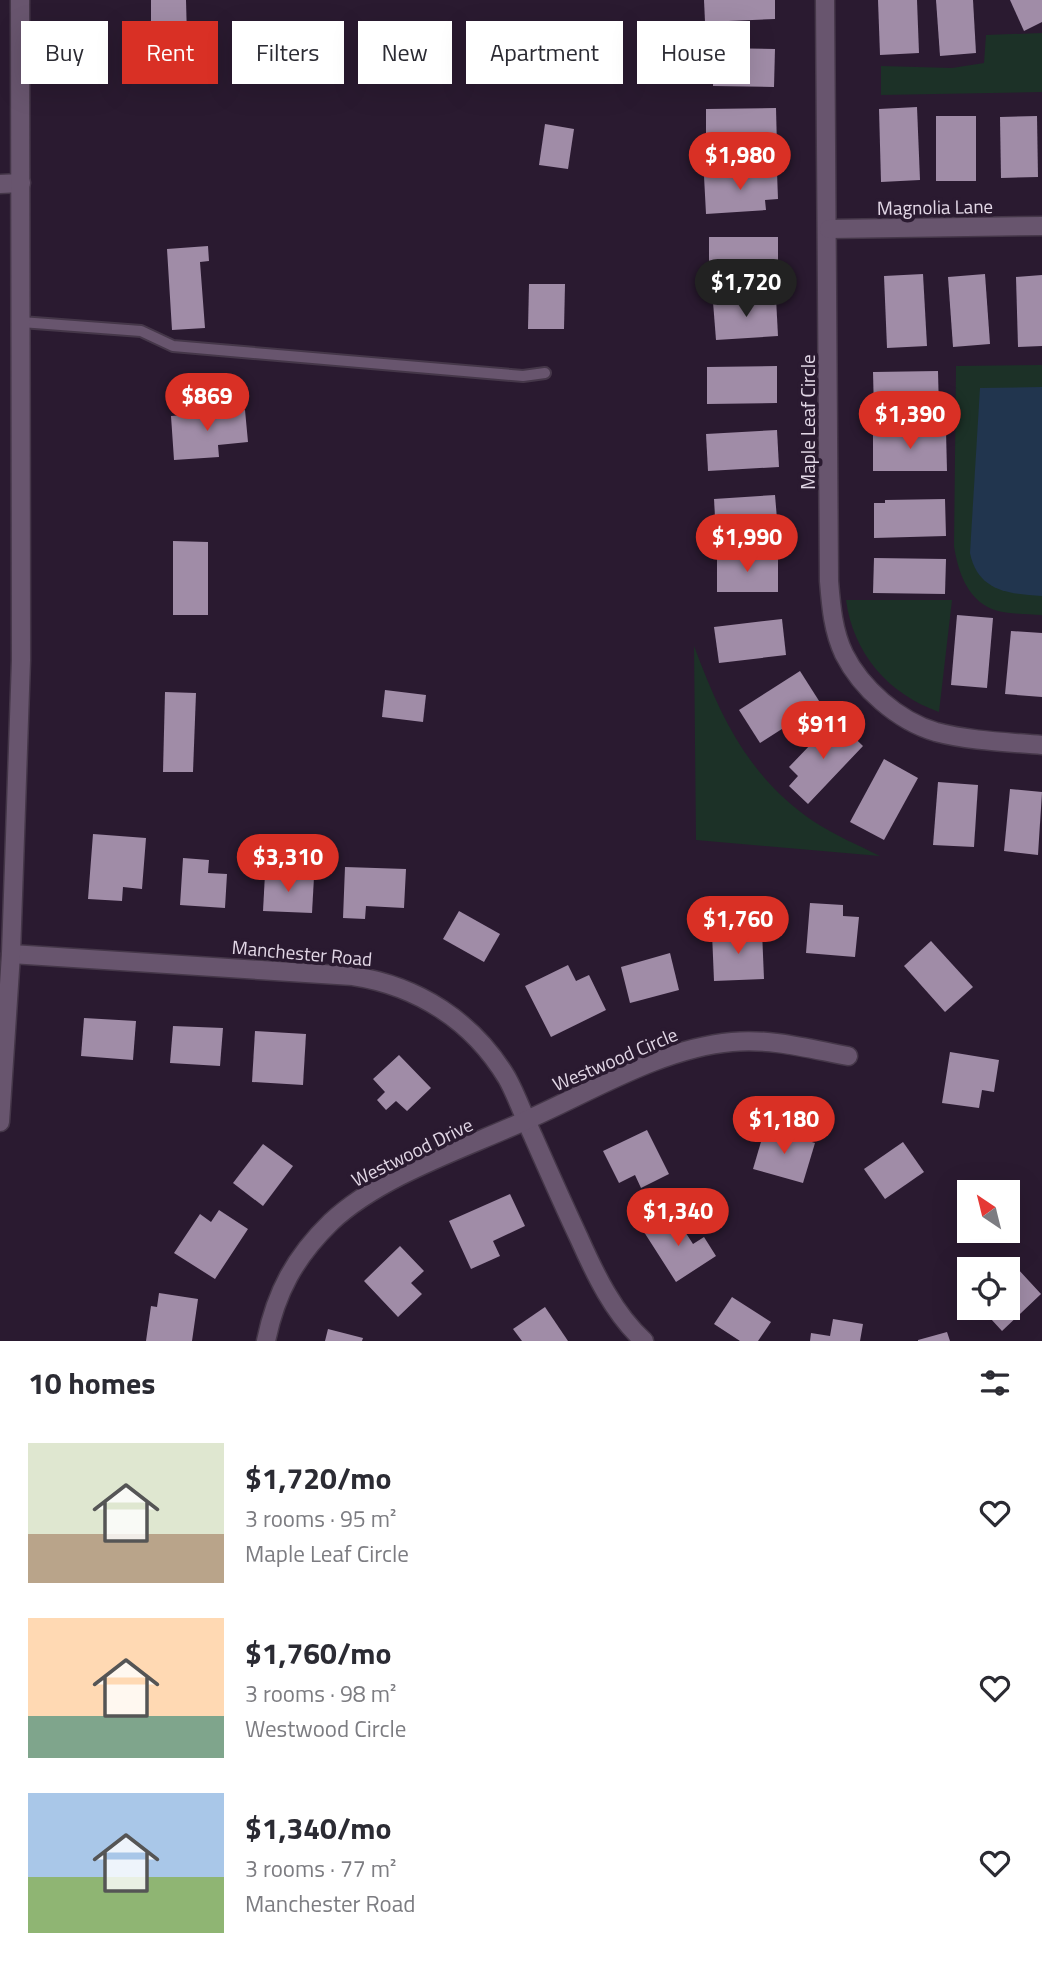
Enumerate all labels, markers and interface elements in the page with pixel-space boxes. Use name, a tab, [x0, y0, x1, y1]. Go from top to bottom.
chip: Buy	[21, 21, 108, 84]
chip: Rent	[122, 21, 218, 84]
chip: Filters	[232, 21, 344, 84]
chip: New	[358, 21, 452, 84]
chip: Apartment	[466, 21, 623, 84]
chip: House	[637, 21, 750, 84]
pin: $1,980	[683, 132, 797, 192]
text: $1,980	[705, 137, 775, 172]
street label: Magnolia Lane	[877, 191, 993, 222]
pin: $1,720	[689, 260, 803, 319]
text: $1,720	[711, 264, 781, 299]
street label: Maple Leaf Circle	[793, 354, 822, 490]
pin: $869	[166, 374, 248, 433]
text: $869	[181, 378, 233, 413]
pin: $1,390	[853, 392, 967, 451]
text: $1,390	[875, 396, 945, 431]
pin: $1,990	[690, 514, 804, 574]
text: $1,990	[712, 519, 782, 554]
pin: $911	[782, 702, 864, 761]
text: $911	[797, 706, 849, 741]
pin: $3,310	[231, 834, 345, 894]
text: $3,310	[253, 839, 323, 874]
pin: $1,760	[681, 897, 795, 956]
text: $1,760	[703, 901, 773, 936]
street label: Manchester Road	[231, 932, 373, 973]
street label: Westwood Circle	[548, 1019, 682, 1098]
pin: $1,180	[727, 1096, 841, 1156]
text: $1,180	[749, 1101, 819, 1136]
street label: Westwood Drive	[346, 1110, 477, 1193]
north arrow	[957, 1180, 1020, 1242]
map controls	[957, 1180, 1020, 1320]
pin: $1,340	[621, 1188, 735, 1248]
text: $1,340	[643, 1193, 713, 1228]
button: locate	[957, 1257, 1020, 1320]
text: 10 homes	[28, 1360, 155, 1406]
icon: filters	[976, 1364, 1014, 1402]
text: $1,720/mo	[245, 1455, 391, 1501]
icon: home	[84, 1471, 168, 1555]
icon: heart	[976, 1494, 1014, 1532]
text: 3 rooms · 95 m²	[245, 1501, 396, 1536]
text: Maple Leaf Circle	[245, 1536, 409, 1571]
text: $1,760/mo	[245, 1630, 391, 1676]
icon: home	[84, 1646, 168, 1730]
icon: heart	[976, 1669, 1014, 1707]
text: 3 rooms · 98 m²	[245, 1676, 396, 1711]
text: Westwood Circle	[245, 1711, 406, 1746]
text: $1,340/mo	[245, 1805, 391, 1851]
icon: home	[84, 1821, 168, 1905]
icon: heart	[976, 1844, 1014, 1882]
text: 3 rooms · 77 m²	[245, 1851, 396, 1886]
text: Manchester Road	[245, 1886, 415, 1921]

